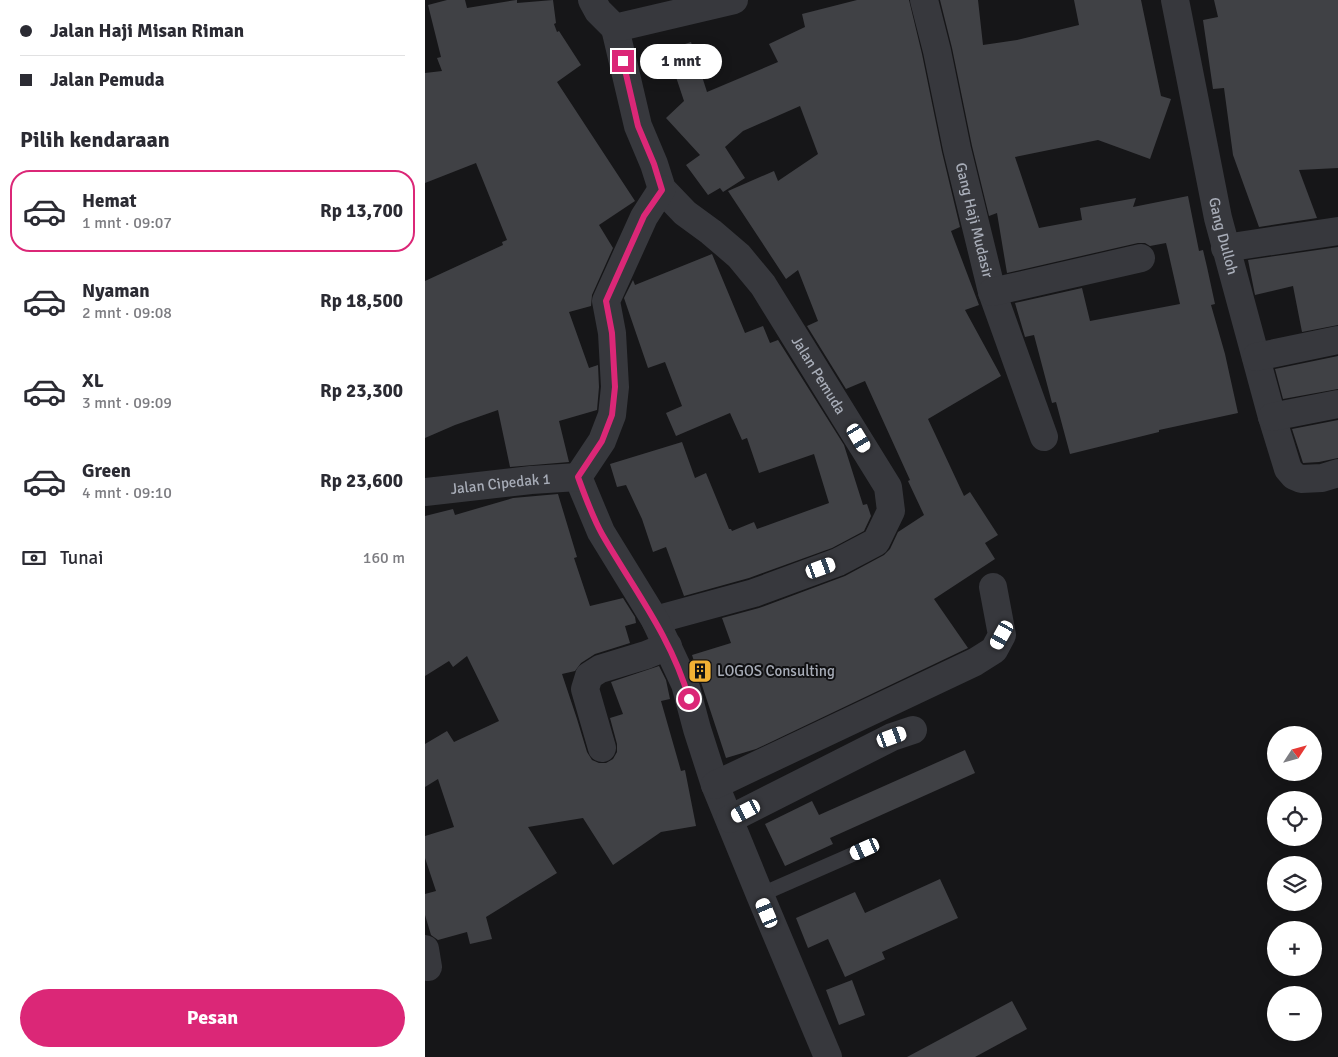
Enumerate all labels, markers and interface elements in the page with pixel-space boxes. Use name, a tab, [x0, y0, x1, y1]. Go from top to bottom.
text: Jalan Haji Misan Riman	[50, 19, 244, 43]
callout: 1 mnt	[641, 44, 723, 78]
route end	[612, 50, 634, 72]
text: 1 mnt	[661, 51, 701, 71]
text: Jalan Pemuda	[50, 68, 165, 92]
text: Pilih kendaraan	[20, 126, 170, 153]
street label: Gang Haji Mudasir	[952, 161, 997, 280]
icon: car	[22, 189, 67, 234]
text: Hemat	[82, 189, 137, 213]
street label: Gang Dulloh	[1205, 196, 1242, 277]
text: Rp 13,700	[320, 199, 403, 223]
text: 1 mnt · 09:07	[82, 213, 172, 233]
icon: car	[22, 279, 67, 324]
text: Nyaman	[82, 279, 150, 303]
text: Rp 18,500	[320, 289, 403, 313]
text: 2 mnt · 09:08	[82, 303, 172, 323]
street label: Jalan Pemuda	[788, 333, 850, 418]
icon: car	[22, 369, 67, 414]
text: XL	[82, 369, 104, 393]
text: Rp 23,300	[320, 379, 403, 403]
text: 3 mnt · 09:09	[82, 393, 172, 413]
car	[844, 421, 873, 455]
icon: car	[22, 459, 67, 504]
text: Green	[82, 459, 131, 483]
text: Rp 23,600	[320, 469, 403, 493]
street label: Jalan Cipedak 1	[450, 470, 551, 498]
text: 4 mnt · 09:10	[82, 483, 172, 503]
icon: cash	[20, 544, 48, 572]
text: Tunai	[60, 546, 103, 570]
text: 160 m	[363, 548, 405, 568]
car	[804, 556, 837, 580]
car	[988, 618, 1015, 652]
building icon: LOGOS Consulting	[687, 658, 713, 684]
place label: LOGOS Consulting	[717, 662, 835, 680]
route start	[678, 688, 700, 710]
car	[875, 725, 908, 749]
north arrow	[1267, 726, 1323, 781]
map controls	[1267, 726, 1322, 1041]
button: locate	[1267, 791, 1322, 846]
car	[729, 798, 762, 824]
car	[848, 836, 881, 862]
button: layers	[1267, 856, 1322, 911]
car	[754, 896, 779, 930]
button: +	[1267, 921, 1322, 976]
button: −	[1267, 986, 1322, 1041]
button: Pesan	[20, 989, 405, 1047]

